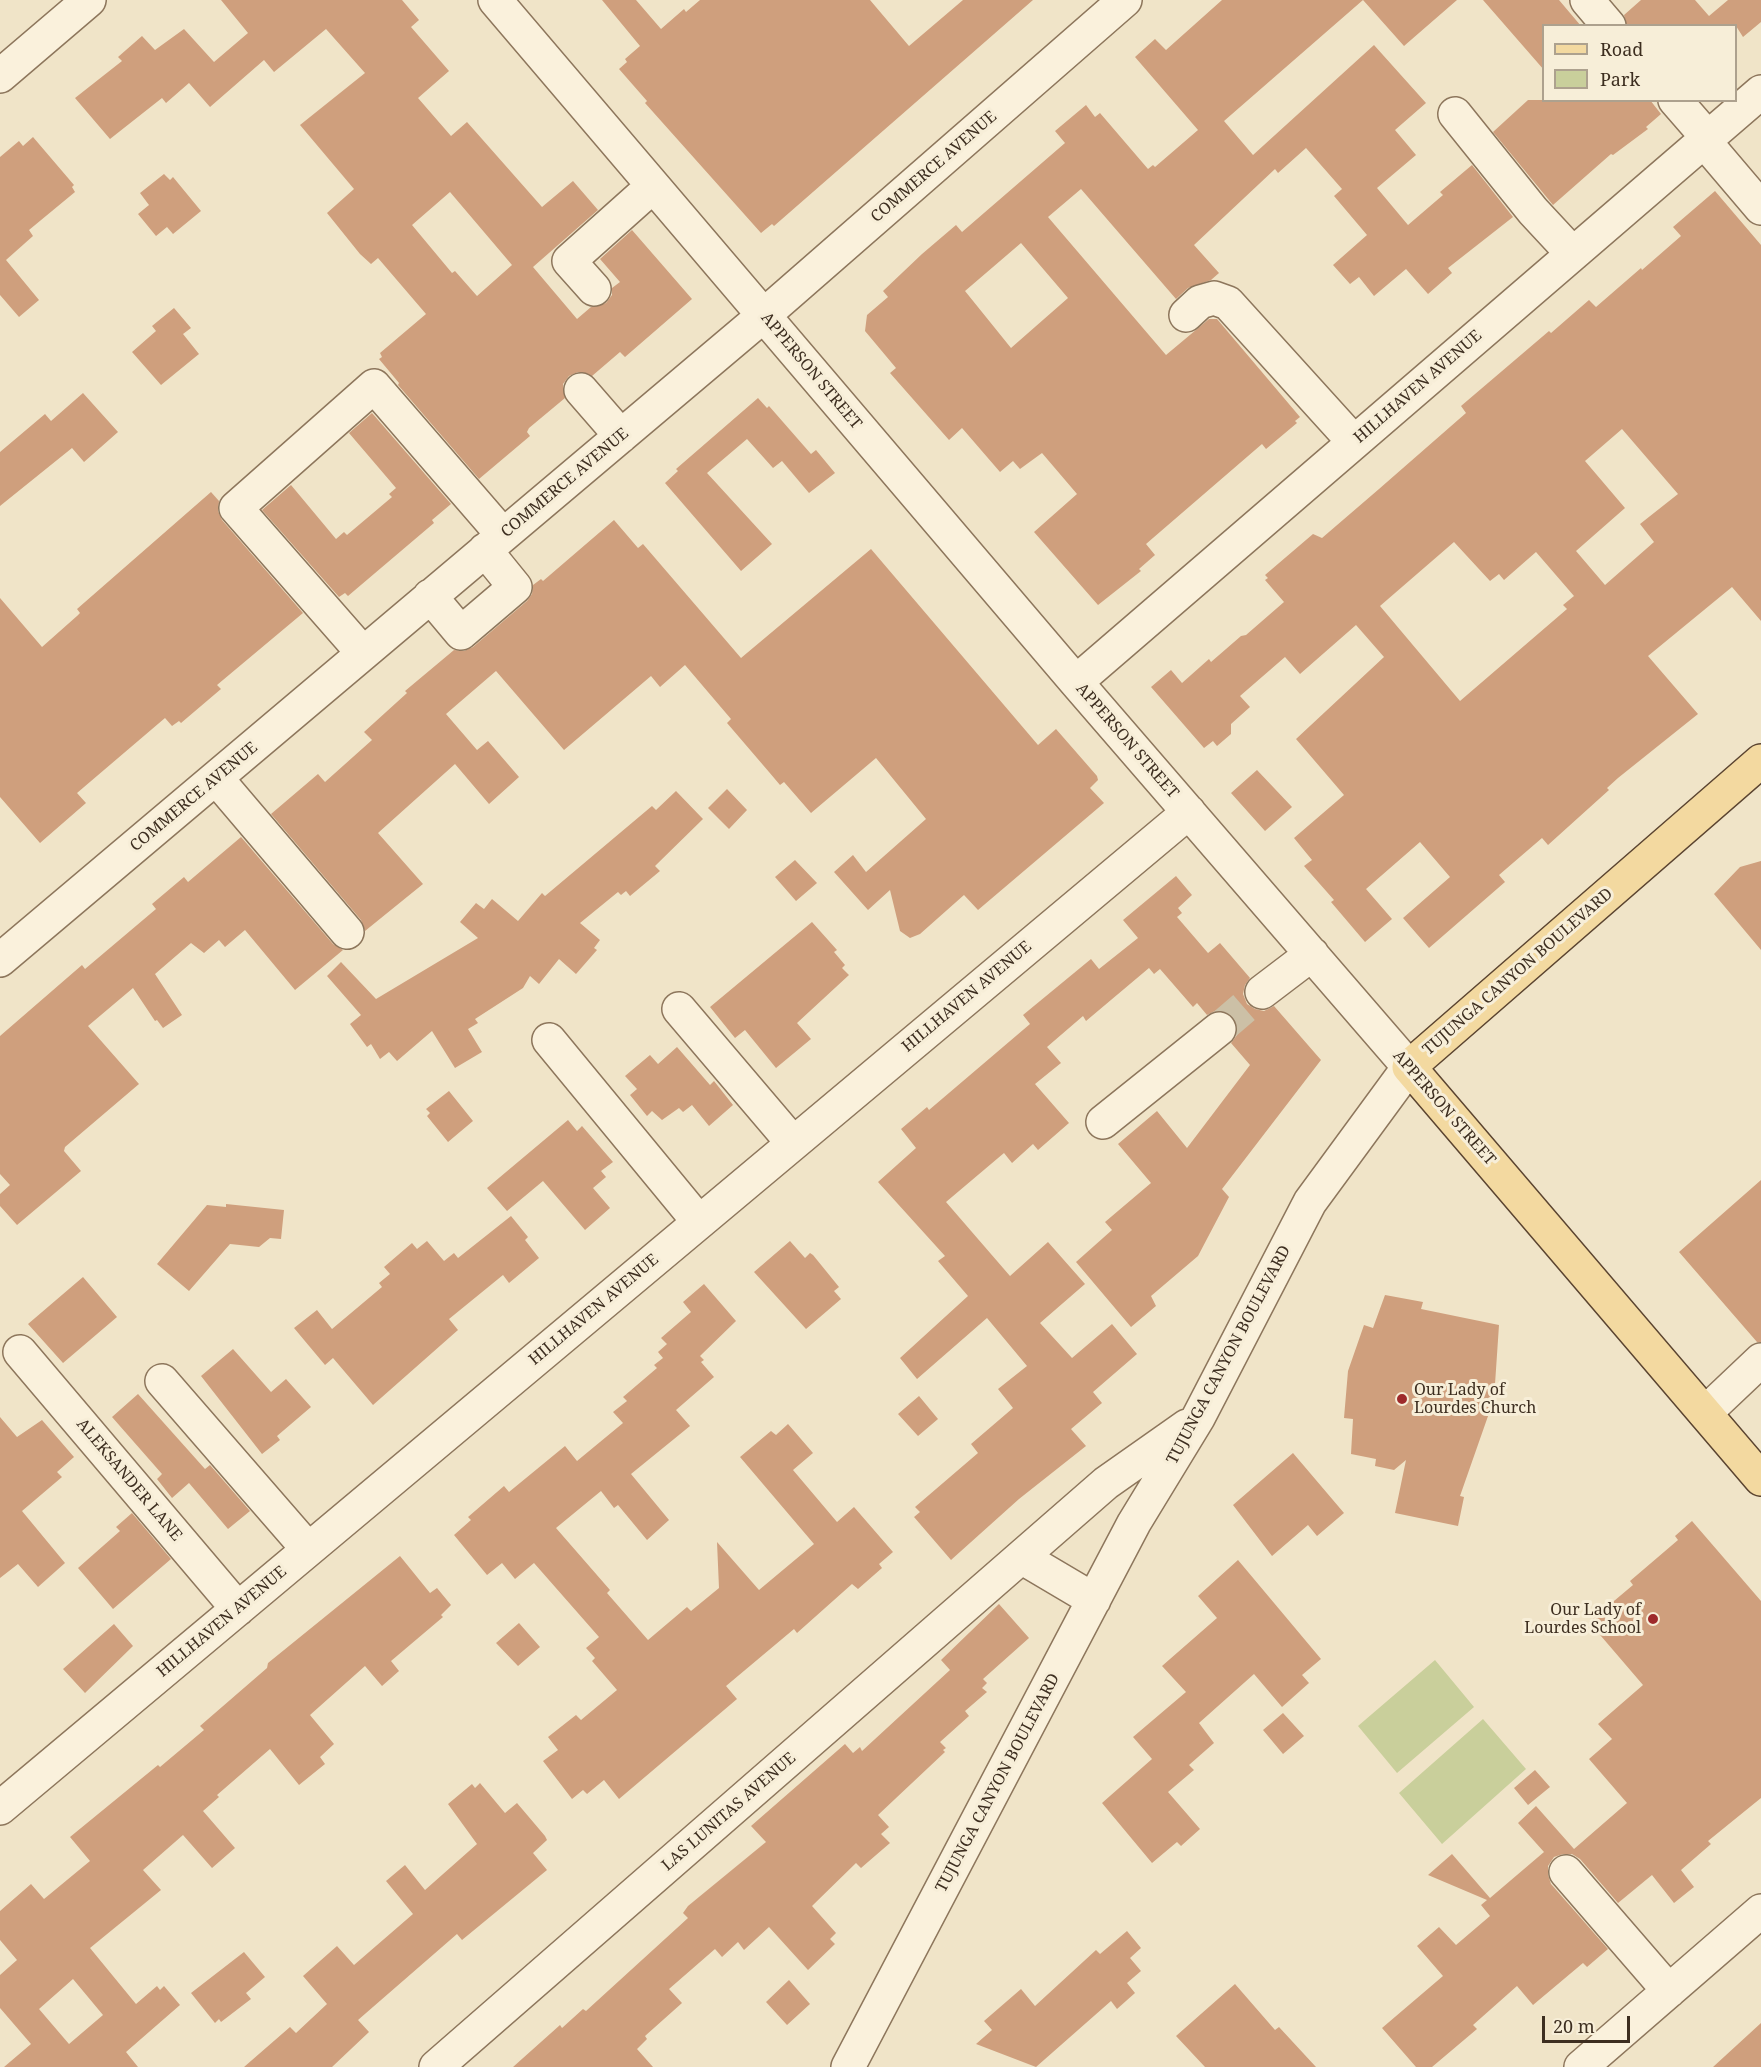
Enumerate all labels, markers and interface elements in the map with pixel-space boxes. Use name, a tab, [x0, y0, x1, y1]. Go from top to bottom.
legend	[1542, 24, 1737, 102]
text: Road	[1600, 37, 1643, 61]
text: Park	[1600, 67, 1640, 91]
street label: COMMERCE AVENUE	[867, 107, 1001, 227]
street label: APPERSON STREET	[757, 309, 865, 433]
street label: HILLHAVEN AVENUE	[1350, 326, 1486, 448]
street label: COMMERCE AVENUE	[497, 424, 633, 542]
street label: APPERSON STREET	[1072, 679, 1182, 803]
street label: COMMERCE AVENUE	[126, 738, 262, 856]
street label: TUJUNGA CANYON BOULEVARD	[1419, 884, 1617, 1060]
street label: HILLHAVEN AVENUE	[898, 937, 1036, 1057]
street label: APPERSON STREET	[1389, 1046, 1499, 1170]
street label: TUJUNGA CANYON BOULEVARD	[1163, 1242, 1295, 1468]
street label: HILLHAVEN AVENUE	[525, 1250, 663, 1370]
place label: Our Lady of Lourdes Church	[1414, 1380, 1536, 1418]
marker: Our Lady of Lourdes Church	[1395, 1392, 1409, 1406]
street label: ALEKSANDER LANE	[72, 1415, 186, 1545]
street label: HILLHAVEN AVENUE	[153, 1562, 291, 1682]
place label: Our Lady of Lourdes School	[1524, 1600, 1641, 1638]
marker: Our Lady of Lourdes School	[1646, 1612, 1660, 1626]
street label: TUJUNGA CANYON BOULEVARD	[932, 1670, 1064, 1896]
street label: LAS LUNITAS AVENUE	[658, 1749, 800, 1875]
scale bar	[1545, 2004, 1634, 2042]
text: 20 m	[1553, 2014, 1595, 2038]

